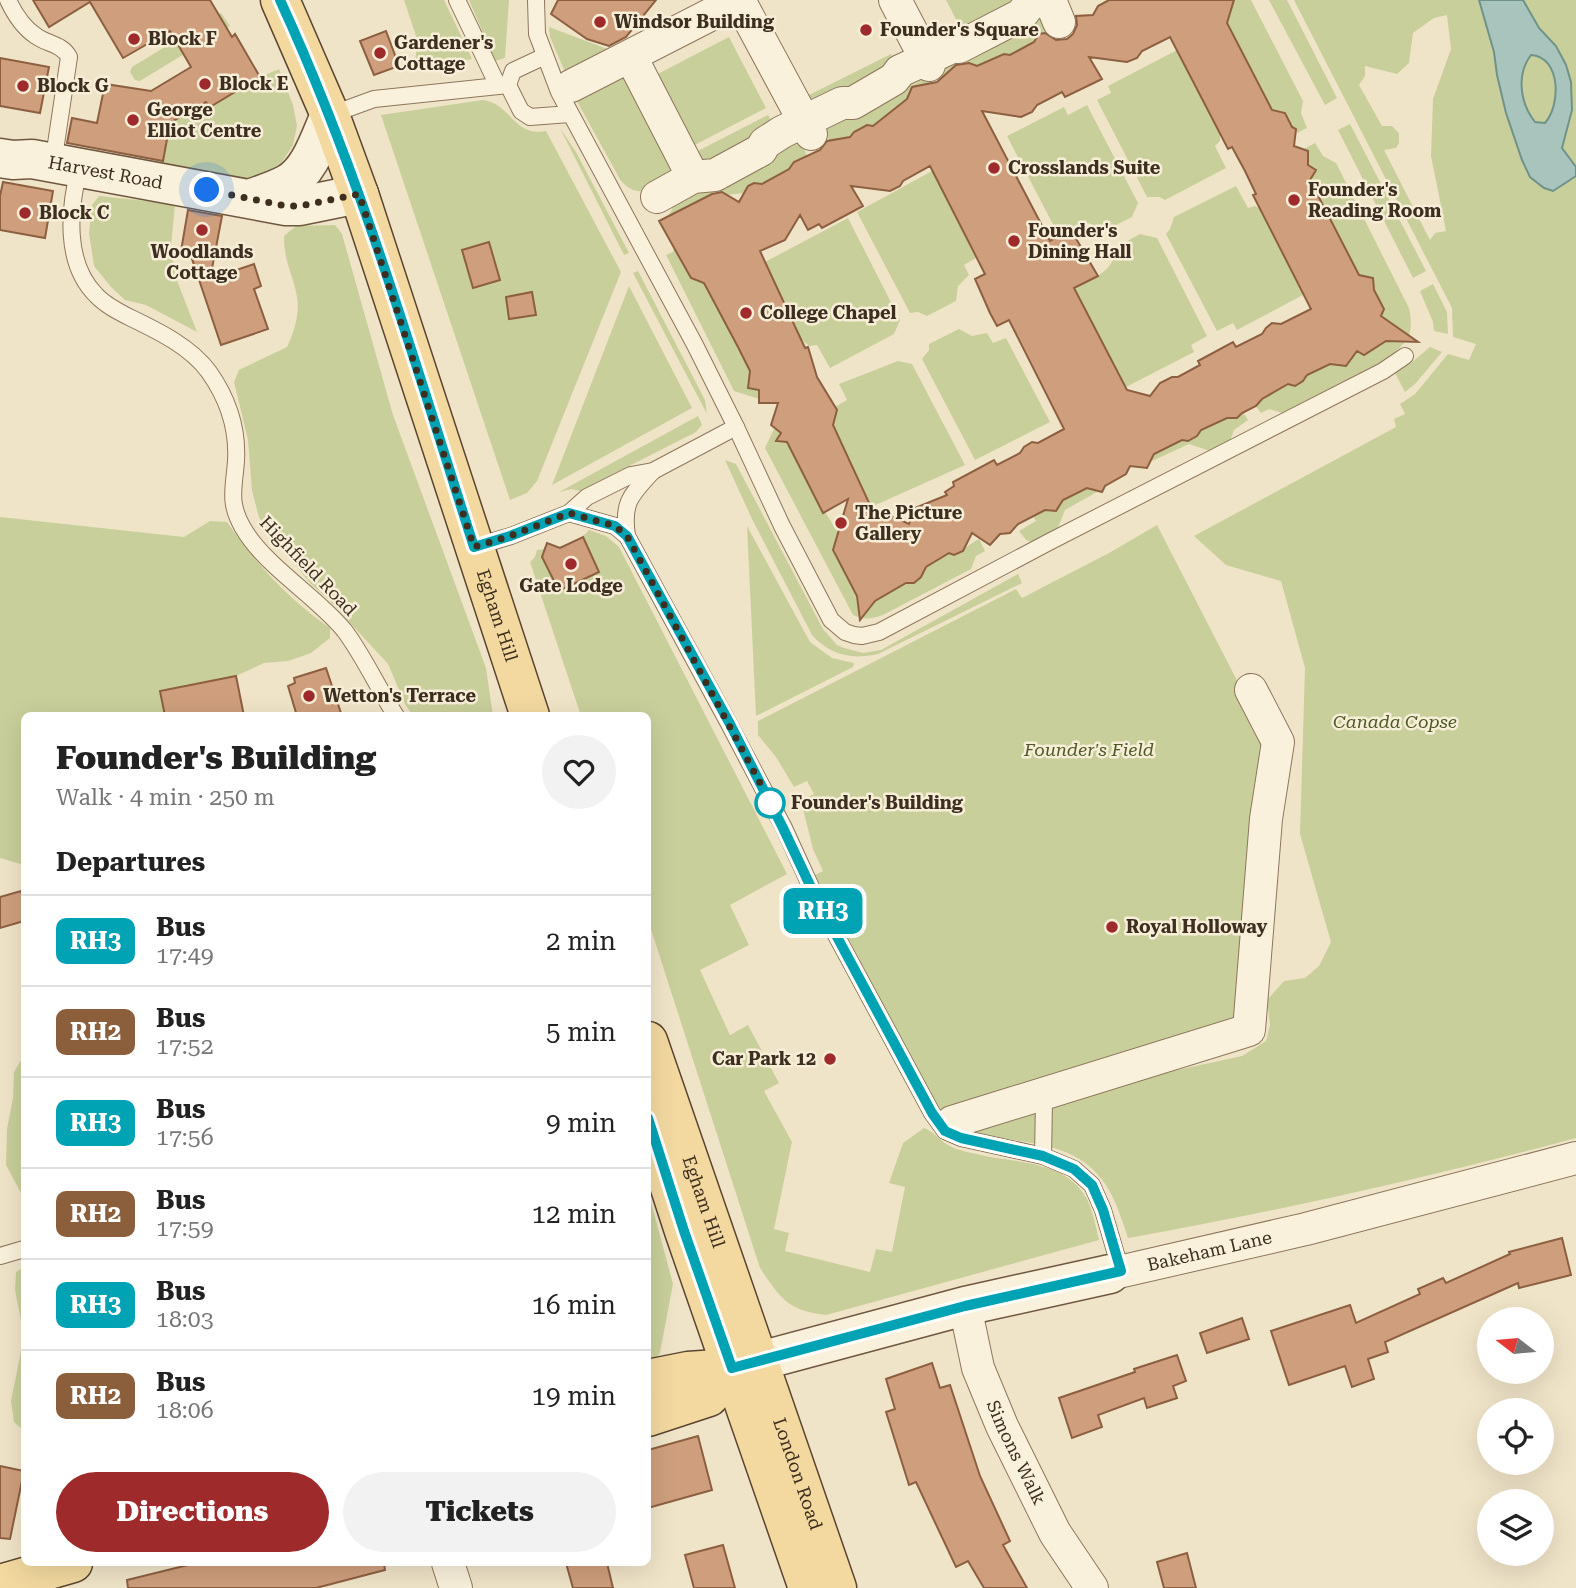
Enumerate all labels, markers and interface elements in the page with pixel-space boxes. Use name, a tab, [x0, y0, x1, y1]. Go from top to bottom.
place label: Windsor Building	[614, 11, 775, 32]
marker: Windsor Building	[592, 14, 608, 30]
place label: Founder's Square	[880, 19, 1039, 40]
marker: Founder's Square	[858, 22, 874, 38]
place label: Block F	[148, 28, 217, 49]
marker: Block F	[126, 31, 142, 47]
place label: Gardener's Cottage	[394, 32, 493, 74]
marker: Gardener's Cottage	[372, 45, 388, 61]
place label: Block E	[219, 73, 288, 94]
place label: Block G	[37, 75, 109, 96]
marker: Block E	[197, 76, 213, 92]
marker: Block G	[15, 78, 31, 94]
place label: George Elliot Centre	[147, 99, 262, 141]
marker: George Elliot Centre	[125, 112, 141, 128]
street label: Harvest Road	[47, 151, 165, 193]
place label: Crosslands Suite	[1008, 157, 1161, 178]
marker: Crosslands Suite	[986, 160, 1002, 176]
your location	[189, 172, 224, 207]
place label: Founder's Reading Room	[1308, 179, 1442, 221]
marker: Founder's Reading Room	[1286, 192, 1302, 208]
place label: Block C	[39, 202, 110, 223]
marker: Block C	[17, 205, 33, 221]
place label: Founder's Dining Hall	[1028, 220, 1132, 262]
marker: Woodlands Cottage	[194, 222, 210, 238]
marker: Founder's Dining Hall	[1006, 233, 1022, 249]
place label: Woodlands Cottage	[151, 241, 253, 283]
place label: College Chapel	[760, 302, 897, 323]
marker: College Chapel	[738, 305, 754, 321]
place label: The Picture Gallery	[855, 502, 963, 544]
street label: Highfield Road	[256, 511, 361, 620]
marker: The Picture Gallery	[833, 515, 849, 531]
marker: Gate Lodge	[563, 556, 579, 572]
street label: Egham Hill	[473, 566, 523, 665]
place label: Gate Lodge	[519, 575, 623, 596]
place label: Wetton's Terrace	[323, 685, 477, 706]
marker: Wetton's Terrace	[301, 688, 317, 704]
park label: Canada Copse	[1333, 711, 1457, 732]
button: heart	[542, 735, 616, 809]
text: Founder's Building	[56, 738, 376, 777]
park label: Founder's Field	[1023, 739, 1154, 760]
text: Walk · 4 min · 250 m	[56, 784, 275, 811]
marker: Founder's Building	[755, 788, 785, 818]
place label: Founder's Building	[791, 792, 964, 813]
text: Departures	[56, 847, 205, 877]
line badge: RH3	[783, 888, 863, 934]
text: RH3	[797, 897, 849, 925]
text: Bus	[156, 912, 205, 942]
place label: Royal Holloway	[1126, 916, 1267, 937]
marker: Royal Holloway	[1104, 919, 1120, 935]
text: 2 min	[546, 926, 616, 956]
text: RH3	[70, 927, 121, 955]
text: 17:49	[156, 942, 214, 969]
text: Bus	[156, 1003, 205, 1033]
text: 5 min	[546, 1017, 616, 1047]
text: RH2	[70, 1018, 121, 1046]
text: 17:52	[156, 1033, 214, 1060]
place label: Car Park 12	[712, 1048, 816, 1069]
marker: Car Park 12	[822, 1051, 838, 1067]
text: Bus	[156, 1094, 205, 1124]
text: 9 min	[546, 1108, 616, 1138]
text: RH3	[70, 1109, 121, 1137]
text: 17:56	[156, 1124, 214, 1151]
street label: Egham Hill	[678, 1153, 730, 1251]
text: Bus	[156, 1185, 205, 1215]
text: 12 min	[532, 1199, 616, 1229]
text: RH2	[70, 1200, 121, 1228]
text: 17:59	[156, 1215, 214, 1242]
street label: Bakeham Lane	[1145, 1226, 1274, 1275]
text: Bus	[156, 1276, 205, 1306]
text: 16 min	[532, 1290, 616, 1320]
text: RH3	[70, 1291, 121, 1319]
text: 18:03	[156, 1306, 214, 1333]
north arrow	[1477, 1307, 1554, 1384]
map controls	[1477, 1307, 1554, 1566]
text: Bus	[156, 1367, 205, 1397]
text: 19 min	[532, 1381, 616, 1411]
text: RH2	[70, 1382, 121, 1410]
text: 18:06	[156, 1397, 214, 1424]
street label: Simons Walk	[982, 1397, 1050, 1508]
button: locate	[1477, 1398, 1554, 1475]
street label: London Road	[769, 1415, 827, 1533]
button: Directions	[56, 1472, 329, 1552]
button: Tickets	[343, 1472, 616, 1552]
button: layers	[1477, 1489, 1554, 1566]

